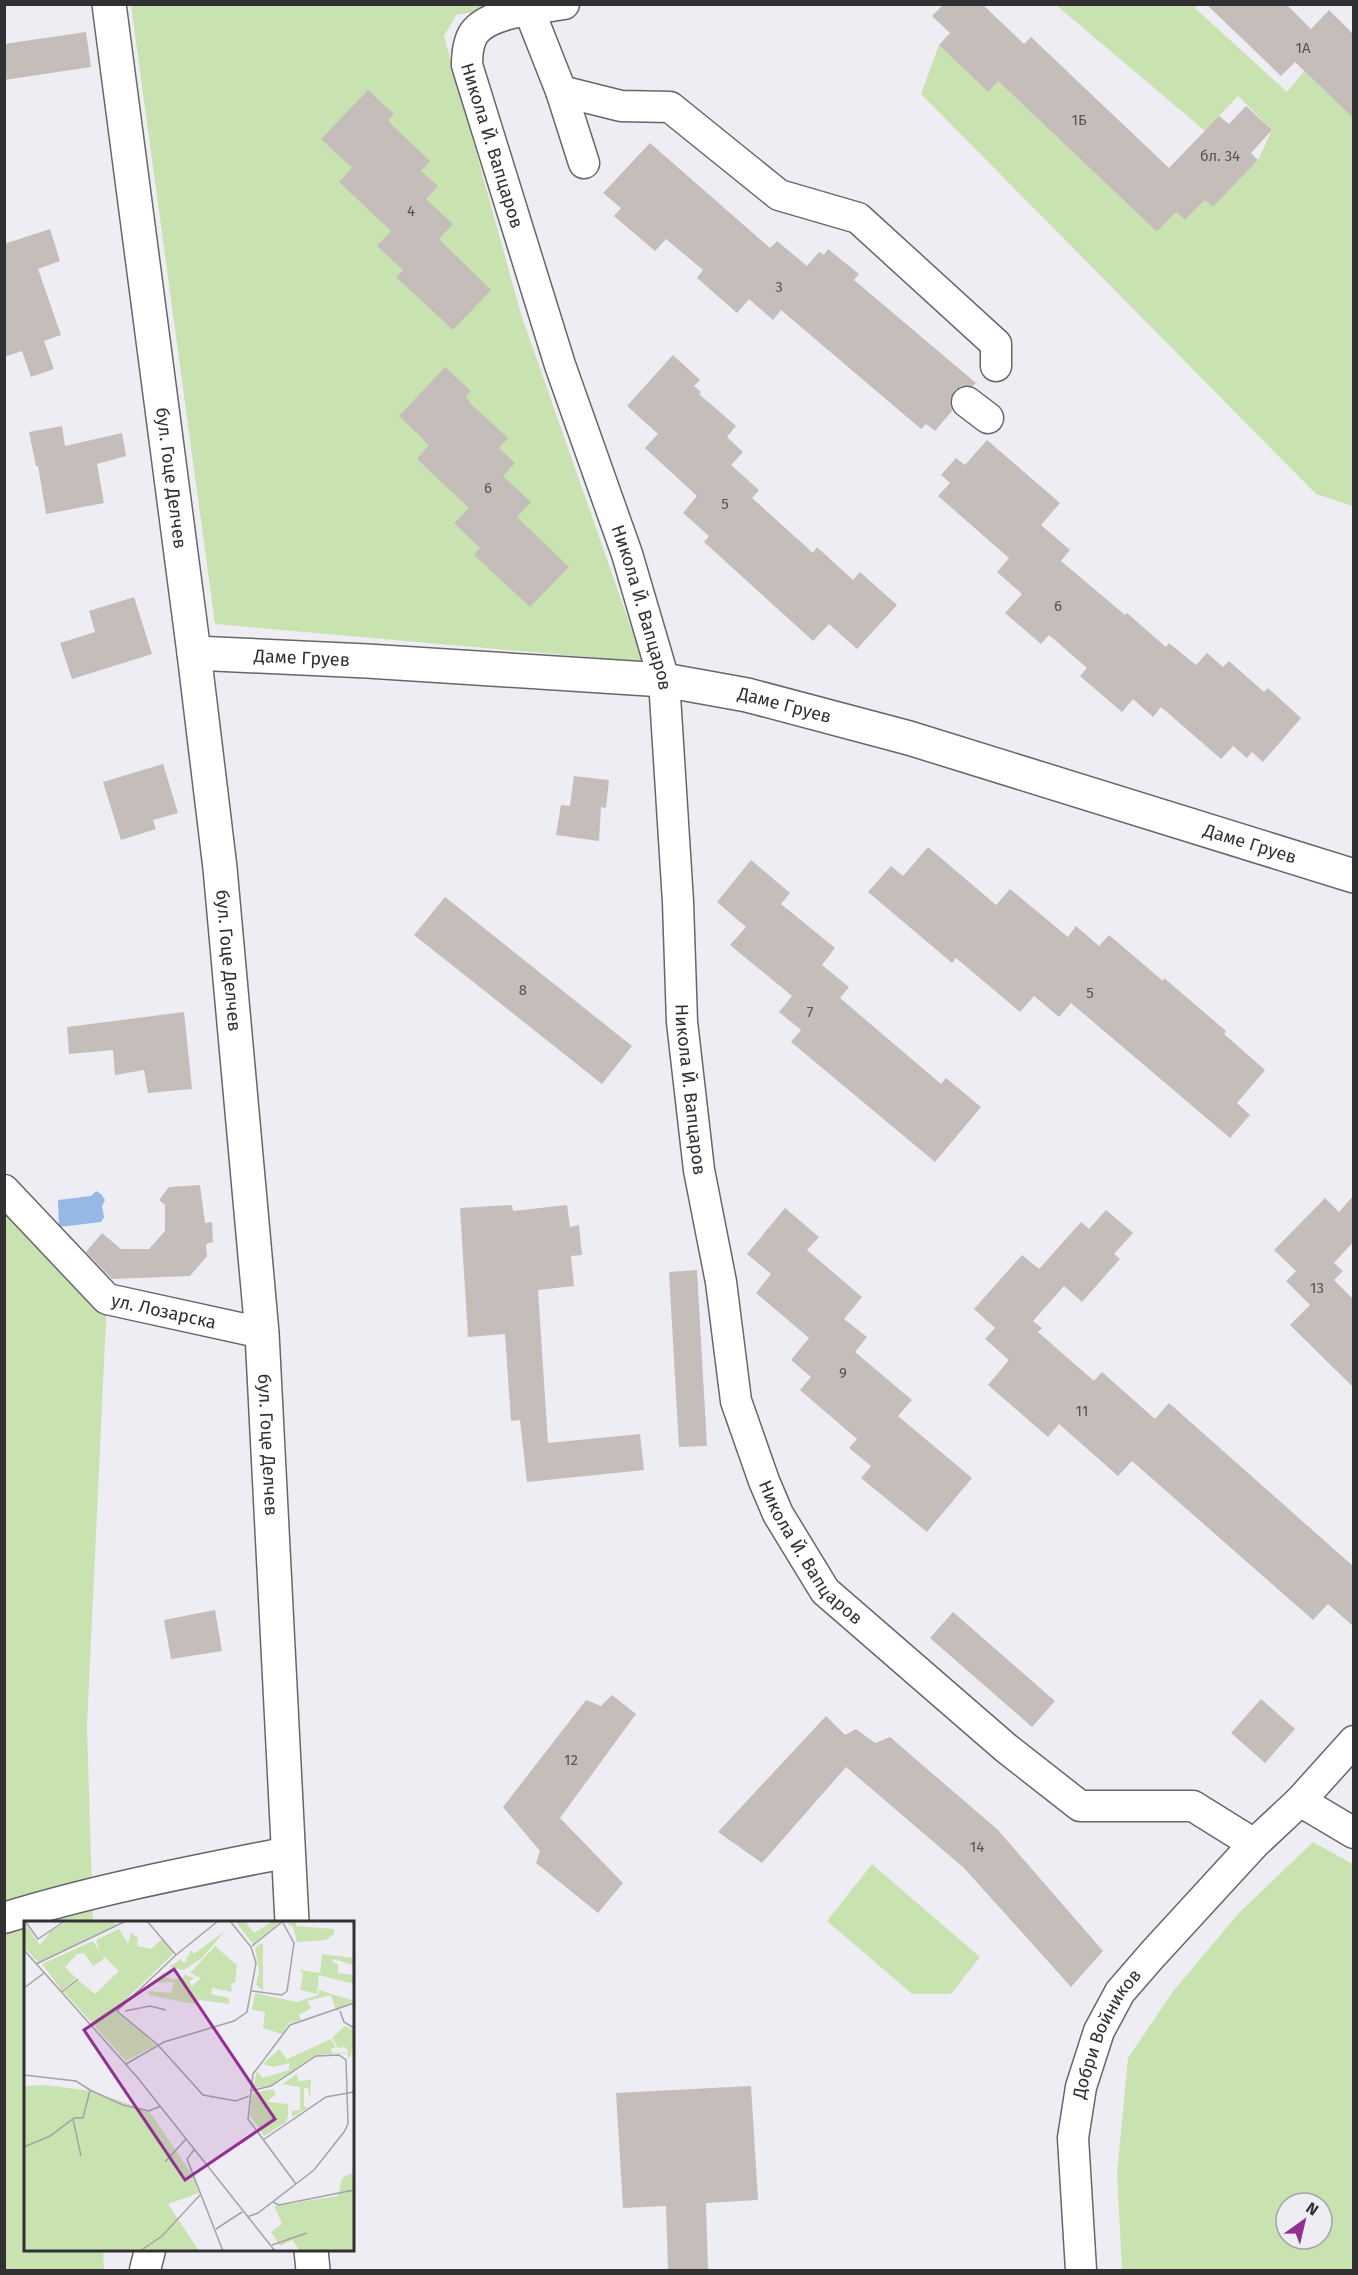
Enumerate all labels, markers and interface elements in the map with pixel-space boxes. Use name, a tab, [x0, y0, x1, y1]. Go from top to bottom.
house number: 1А	[1295, 39, 1311, 57]
street label: Никола Й. Вапцаров	[456, 60, 528, 231]
house number: 1Б	[1071, 111, 1087, 129]
house number: бл. 34	[1200, 147, 1240, 165]
house number: 4	[407, 202, 415, 220]
house number: 3	[775, 278, 783, 296]
street label: бул. Гоце Делчев	[151, 406, 191, 550]
house number: 6	[484, 479, 492, 497]
house number: 5	[721, 495, 729, 513]
street label: Никола Й. Вапцаров	[607, 522, 676, 691]
house number: 6	[1054, 597, 1062, 615]
street label: Даме Груев	[252, 645, 350, 671]
street label: Даме Груев	[735, 682, 834, 728]
street label: Даме Груев	[1200, 819, 1299, 869]
street label: бул. Гоце Делчев	[211, 889, 246, 1032]
house number: 8	[519, 981, 527, 999]
house number: 5	[1086, 984, 1094, 1002]
street label: Никола Й. Вапцаров	[670, 1003, 710, 1176]
house number: 7	[807, 1003, 814, 1021]
house number: 13	[1310, 1279, 1324, 1297]
street label: ул. Лозарска	[109, 1289, 218, 1334]
house number: 9	[839, 1364, 847, 1382]
street label: бул. Гоце Делчев	[253, 1373, 282, 1516]
house number: 11	[1076, 1402, 1088, 1420]
street label: Никола Й. Вапцаров	[754, 1477, 867, 1629]
house number: 12	[564, 1751, 578, 1769]
house number: 14	[970, 1838, 984, 1856]
inset map	[24, 1921, 354, 2251]
street label: Добри Войников	[1068, 1964, 1146, 2101]
north arrow	[1274, 2191, 1334, 2251]
text: N	[1302, 2198, 1322, 2220]

